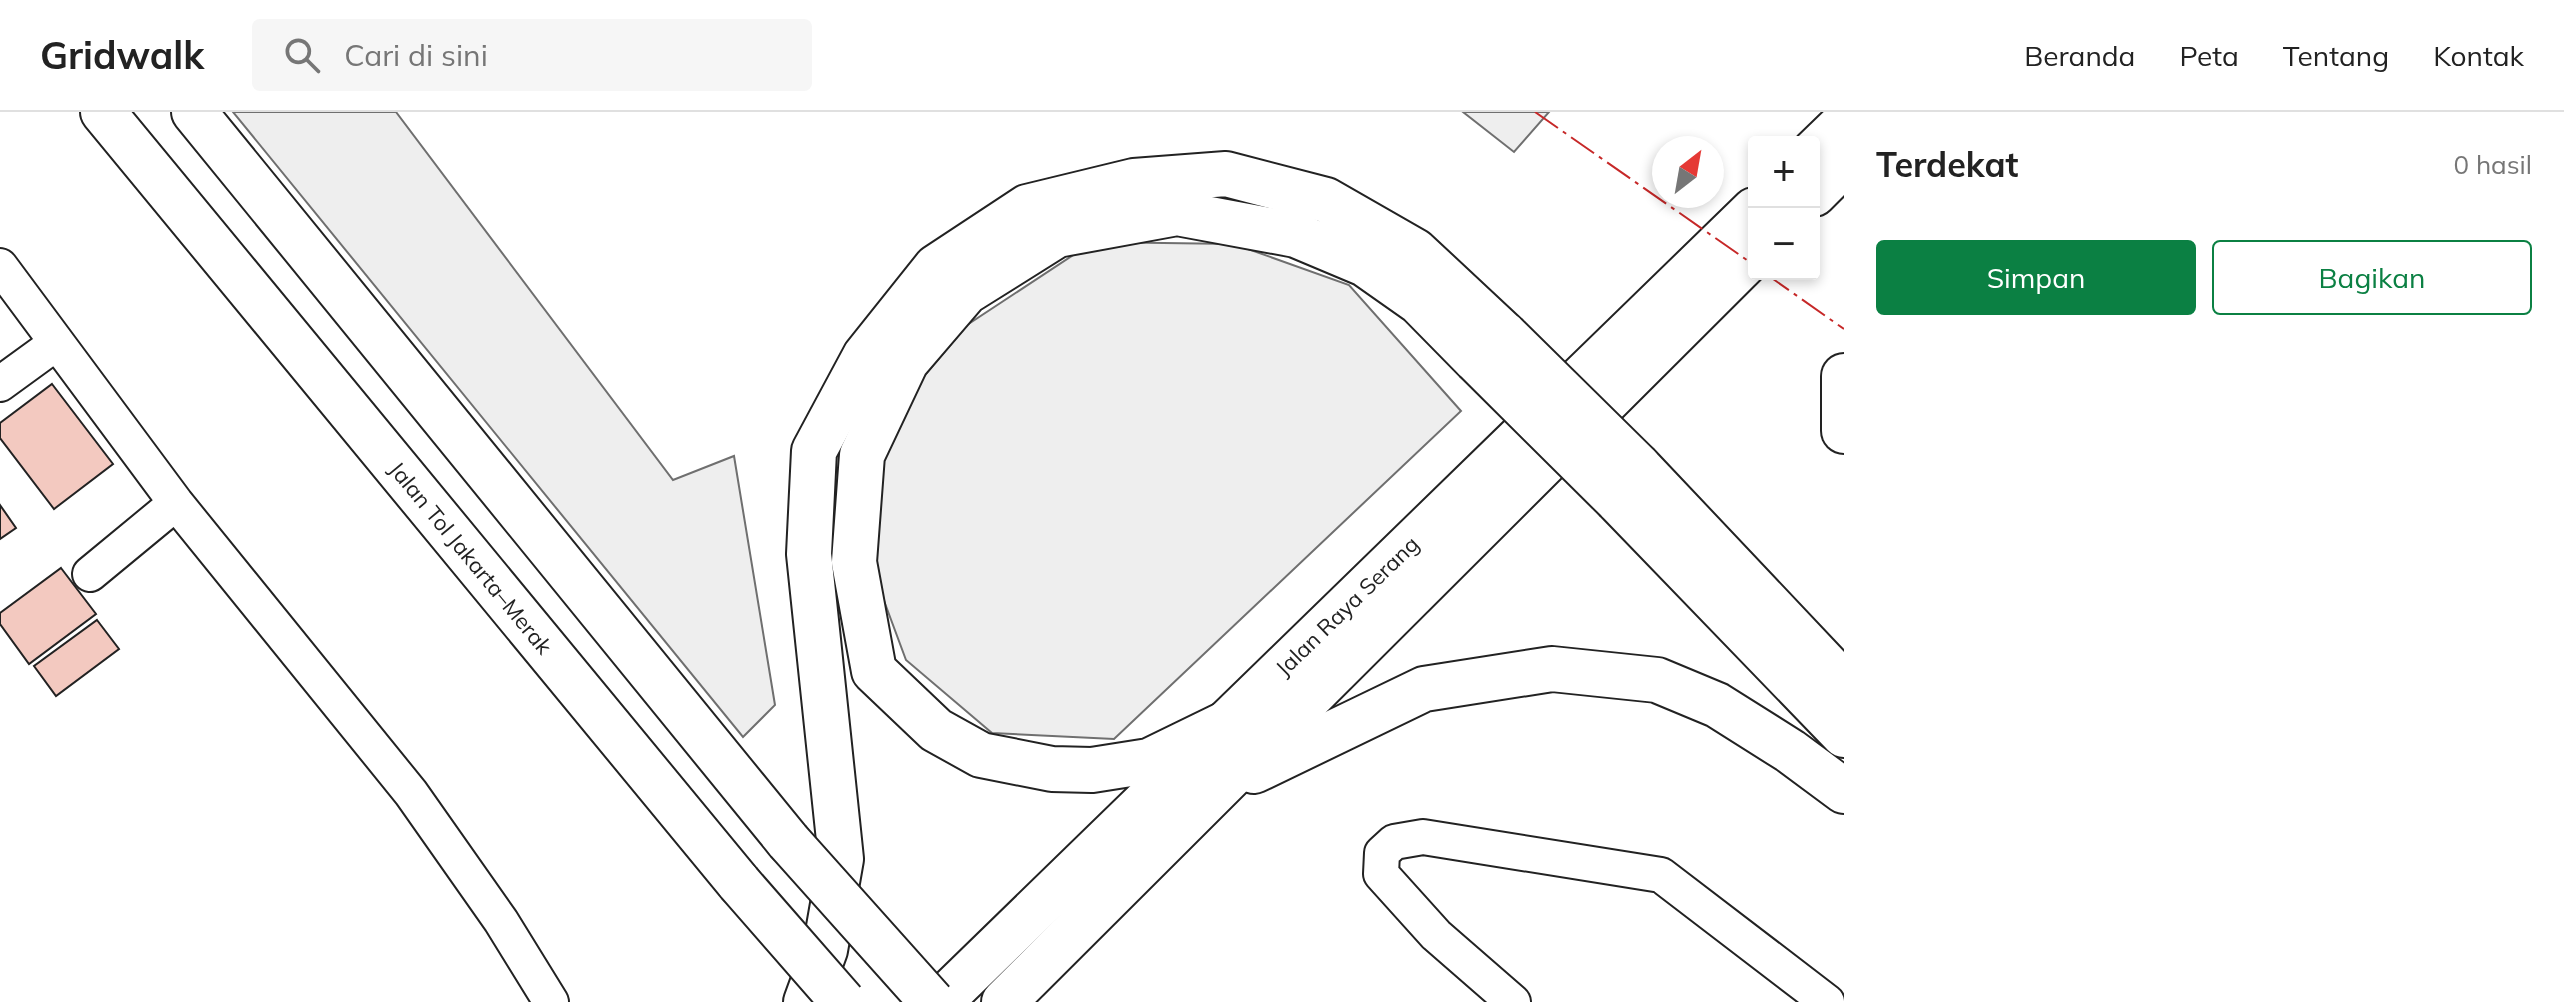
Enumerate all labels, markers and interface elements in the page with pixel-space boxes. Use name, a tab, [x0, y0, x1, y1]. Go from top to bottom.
search box	[252, 19, 812, 91]
text: Gridwalk	[40, 31, 204, 79]
icon: search	[280, 33, 324, 77]
text: Cari di sini	[344, 36, 488, 74]
text: Beranda	[2024, 38, 2135, 73]
text: Peta	[2179, 38, 2239, 73]
text: Tentang	[2283, 38, 2389, 73]
text: Kontak	[2433, 38, 2524, 73]
north arrow	[1652, 136, 1724, 208]
map controls	[1748, 136, 1820, 280]
button: +	[1748, 136, 1820, 208]
text: Terdekat	[1876, 143, 2018, 186]
text: 0 hasil	[2454, 148, 2532, 181]
button: −	[1748, 208, 1820, 280]
button: Simpan	[1876, 240, 2196, 315]
button: Bagikan	[2212, 240, 2532, 315]
street label: Jalan Tol Jakarta–Merak	[383, 456, 559, 660]
street label: Jalan Raya Serang	[1270, 530, 1425, 682]

